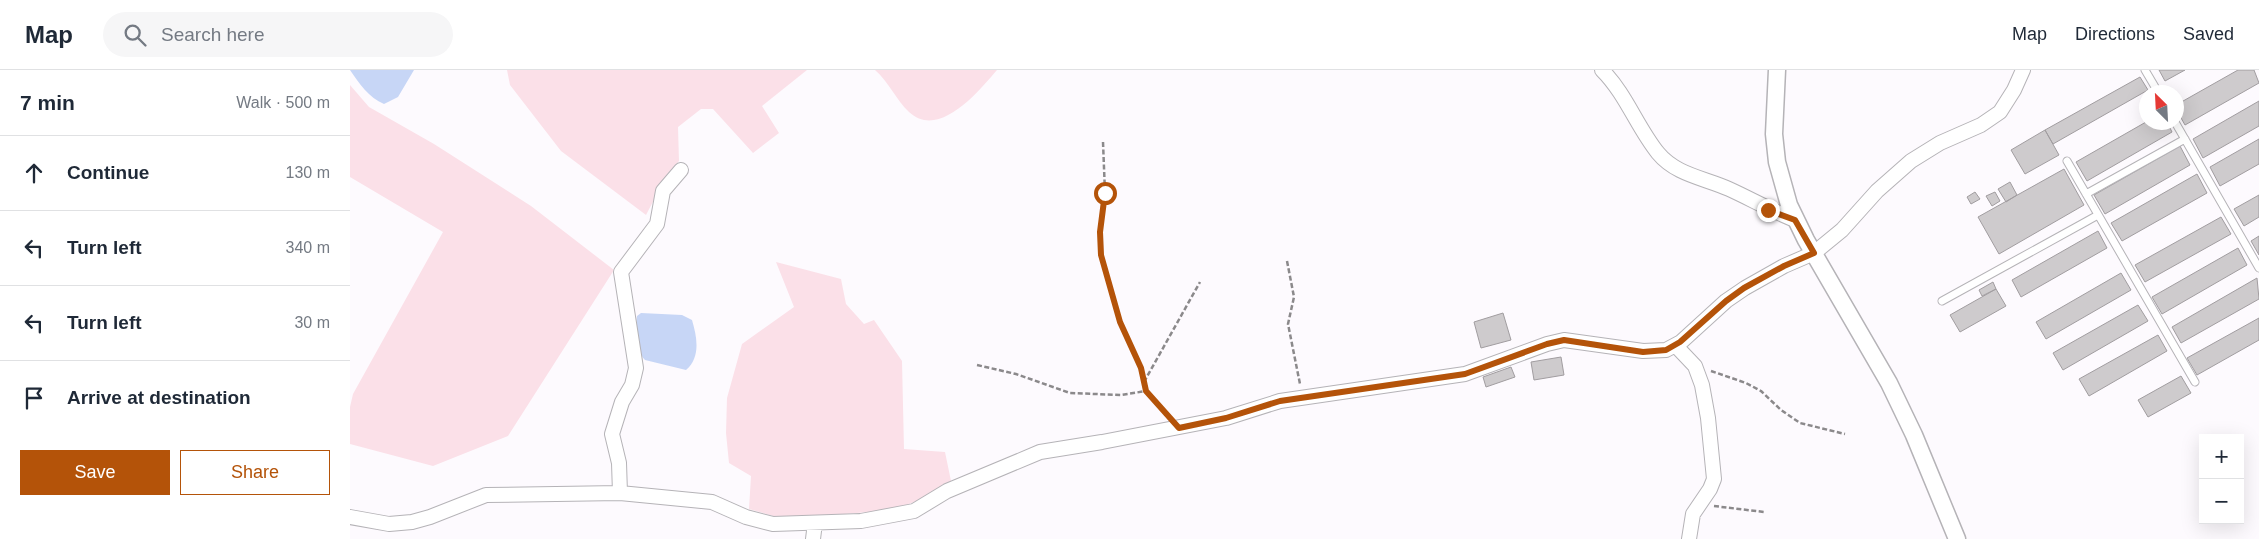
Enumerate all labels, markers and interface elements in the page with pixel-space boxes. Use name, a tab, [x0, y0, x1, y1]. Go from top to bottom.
search box	[103, 12, 453, 57]
text: Map	[25, 21, 73, 48]
icon: search	[121, 21, 149, 49]
text: Search here	[161, 24, 265, 45]
text: Map	[2012, 24, 2047, 44]
text: Directions	[2075, 24, 2155, 44]
text: Saved	[2183, 24, 2234, 44]
north arrow	[2139, 85, 2184, 130]
text: 7 min	[20, 91, 75, 114]
text: Walk · 500 m	[236, 94, 330, 111]
icon: ahead	[20, 159, 48, 187]
text: Continue	[67, 162, 149, 183]
text: 130 m	[286, 164, 330, 181]
route start	[1094, 182, 1117, 205]
route end	[1757, 199, 1780, 222]
icon: left	[20, 234, 48, 262]
text: Turn left	[67, 237, 142, 258]
text: 340 m	[286, 239, 330, 256]
icon: left	[20, 309, 48, 337]
text: Turn left	[67, 312, 142, 333]
text: 30 m	[294, 314, 330, 331]
icon: arrive	[20, 384, 48, 412]
text: Arrive at destination	[67, 387, 251, 408]
map controls	[2199, 434, 2244, 524]
button: +	[2199, 434, 2244, 479]
button: Save	[20, 450, 170, 495]
button: Share	[180, 450, 330, 495]
button: −	[2199, 479, 2244, 524]

